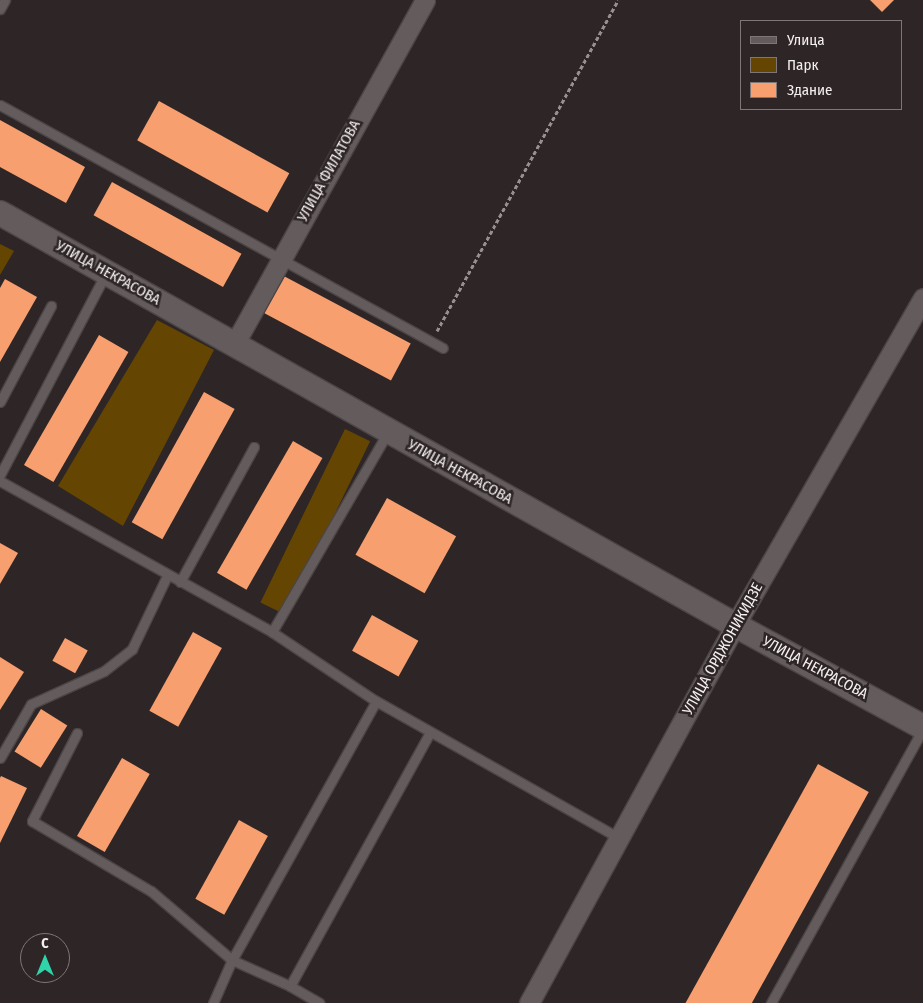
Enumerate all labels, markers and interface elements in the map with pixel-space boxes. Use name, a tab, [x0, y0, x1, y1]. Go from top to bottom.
legend	[740, 20, 903, 110]
text: Улица	[787, 31, 825, 49]
text: Парк	[787, 56, 818, 74]
text: Здание	[787, 81, 833, 99]
street label: УЛИЦА ФИЛАТОВА	[294, 117, 364, 225]
street label: УЛИЦА НЕКРАСОВА	[52, 237, 164, 309]
street label: УЛИЦА НЕКРАСОВА	[404, 436, 516, 508]
street label: УЛИЦА ОРДЖОНИКИДЗЕ	[679, 580, 767, 718]
street label: УЛИЦА НЕКРАСОВА	[759, 633, 871, 703]
north arrow	[20, 933, 70, 983]
text: С	[41, 935, 49, 952]

